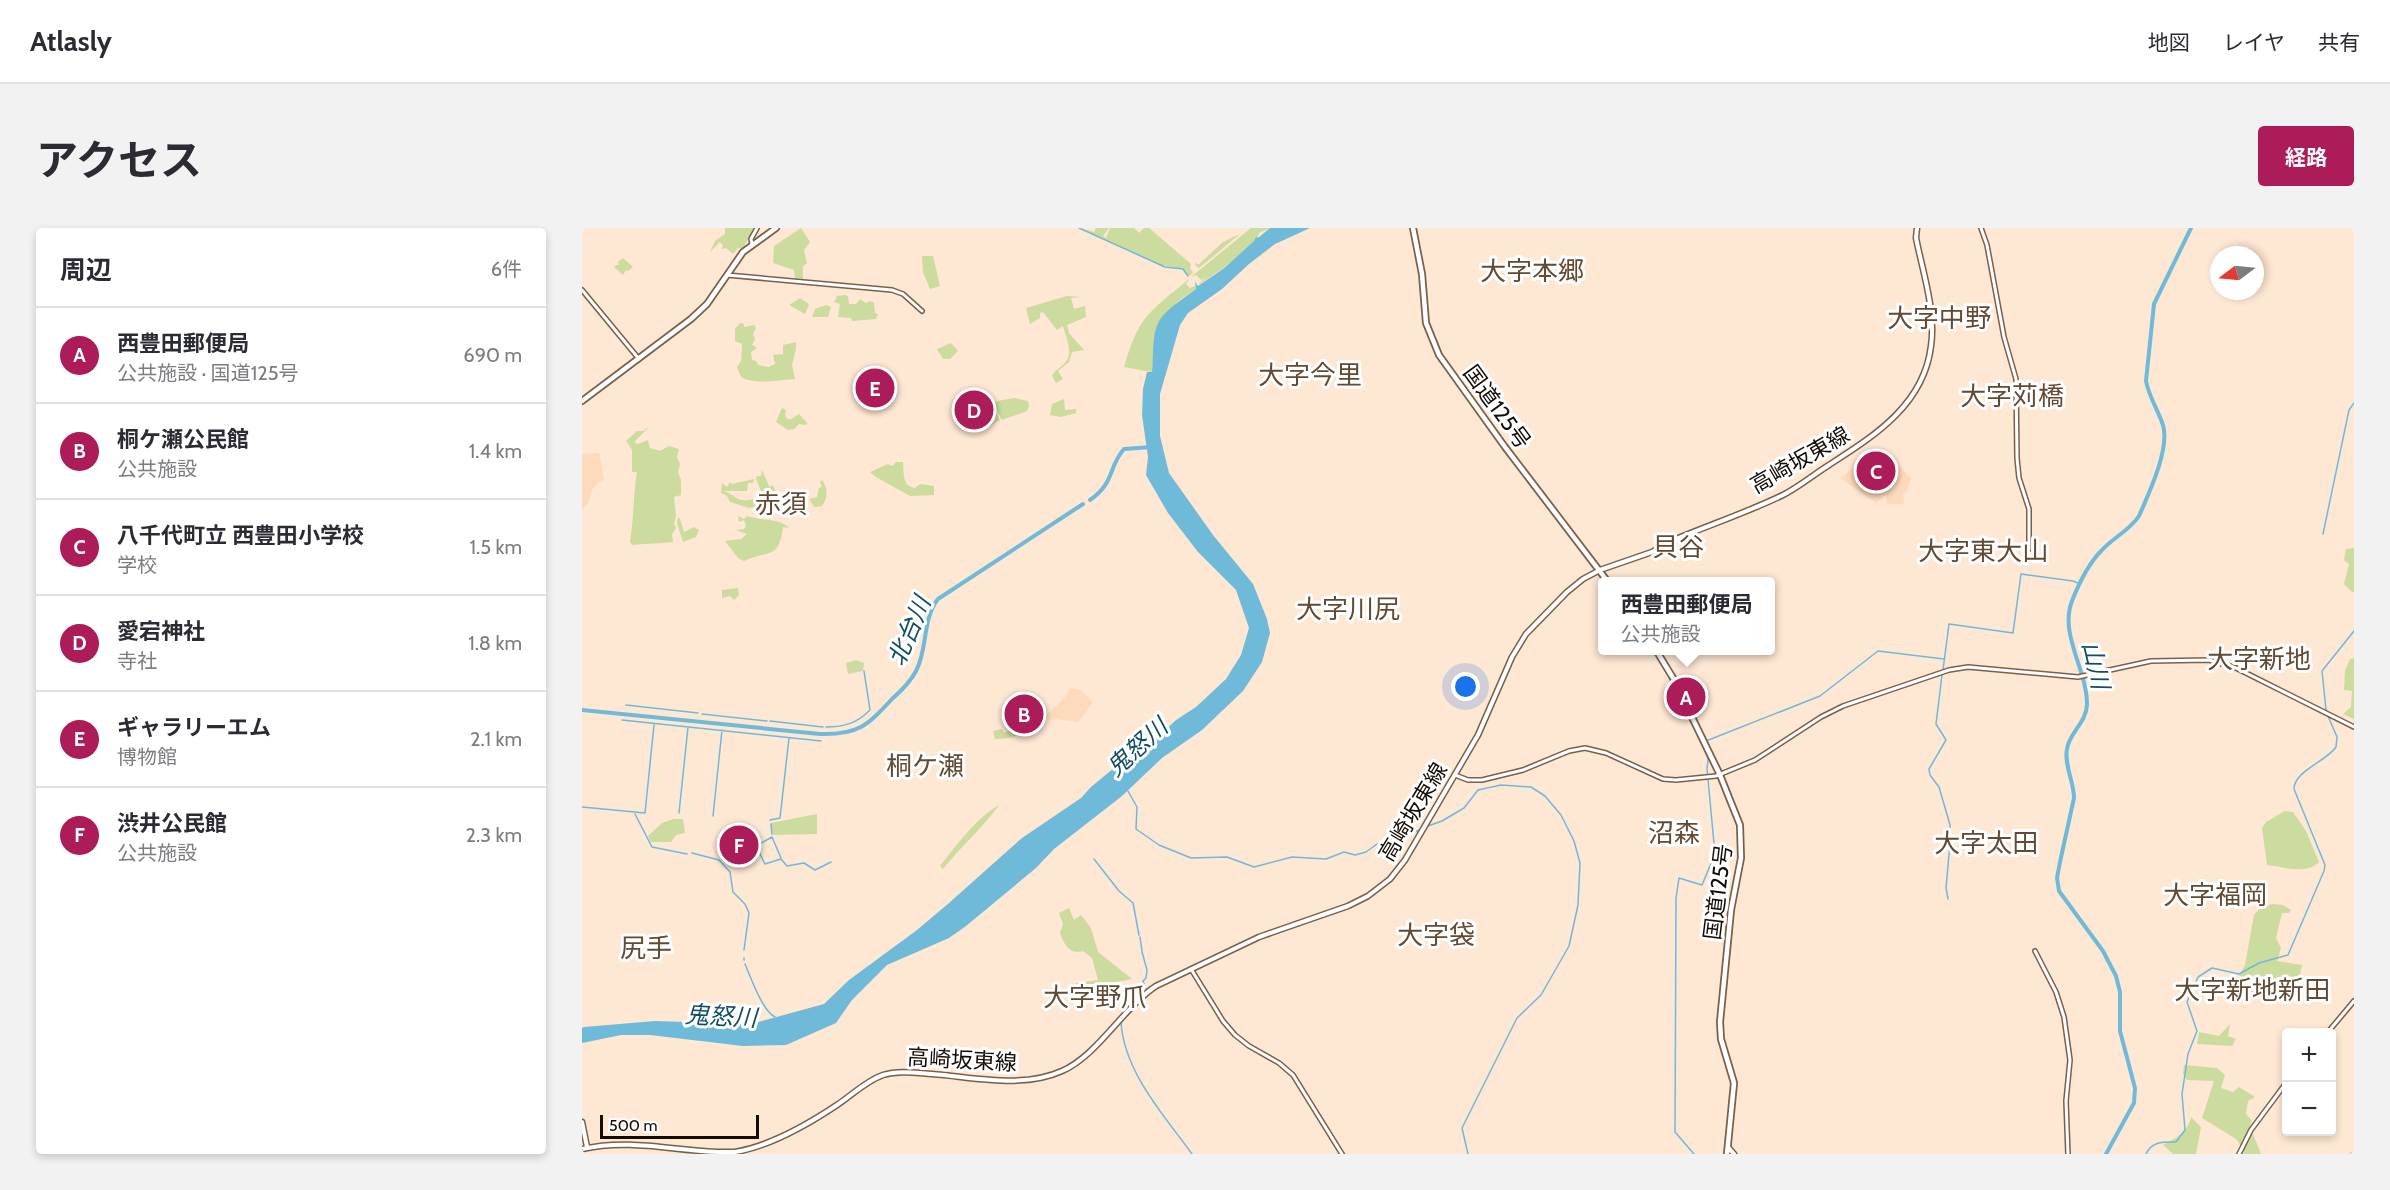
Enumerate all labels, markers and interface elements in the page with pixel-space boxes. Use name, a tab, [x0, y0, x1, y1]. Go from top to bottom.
text: Atlasly	[30, 24, 112, 58]
text: 地図	[2148, 30, 2190, 55]
text: レイヤ	[2223, 30, 2285, 55]
text: 共有	[2318, 30, 2360, 55]
button: 経路	[2258, 126, 2354, 186]
text: アクセス	[36, 134, 202, 186]
north arrow	[2210, 246, 2264, 300]
text: 周辺	[60, 254, 112, 286]
district label: 大字本郷	[1480, 255, 1584, 287]
text: 6件	[491, 257, 522, 281]
district label: 大字中野	[1887, 302, 1991, 334]
text: 西豊田郵便局	[117, 330, 249, 357]
text: A	[73, 343, 86, 367]
text: 690 m	[463, 343, 522, 367]
district label: 大字今里	[1258, 359, 1362, 391]
street label: 国道125号	[1458, 360, 1536, 454]
text: 公共施設 · 国道125号	[117, 361, 299, 385]
pin: E	[856, 366, 894, 410]
district label: 大字苅橋	[1960, 380, 2064, 412]
pin: D	[954, 388, 994, 432]
street label: 高崎坂東線	[1746, 421, 1854, 499]
text: 桐ケ瀬公民館	[117, 426, 249, 453]
text: B	[73, 439, 86, 463]
text: 1.4 km	[469, 439, 522, 463]
pin: C	[1856, 448, 1896, 494]
text: 公共施設	[117, 457, 197, 481]
district label: 赤須	[755, 488, 807, 520]
text: 八千代町立 西豊田小学校	[117, 522, 364, 549]
district label: 貝谷	[1652, 531, 1704, 563]
text: C	[73, 535, 86, 559]
text: 1.5 km	[470, 535, 522, 559]
district label: 大字東大山	[1918, 535, 2048, 567]
text: 学校	[117, 553, 157, 577]
popup	[1598, 577, 1775, 655]
water label: 北台川	[882, 589, 938, 670]
text: 西豊田郵便局	[1620, 591, 1753, 618]
district label: 大字川尻	[1296, 593, 1400, 625]
text: 愛宕神社	[117, 618, 205, 645]
text: 公共施設	[1620, 622, 1700, 646]
text: D	[72, 631, 87, 655]
text: 1.8 km	[468, 631, 522, 655]
water label: 山川	[2076, 638, 2116, 695]
district label: 大字新地	[2207, 643, 2311, 675]
text: 寺社	[117, 649, 157, 673]
your location	[1451, 672, 1480, 701]
pin: A	[1666, 674, 1706, 720]
pin: B	[1004, 692, 1044, 736]
water label: 鬼怒川	[1101, 710, 1176, 782]
text: ギャラリーエム	[117, 714, 271, 741]
text: E	[74, 727, 85, 751]
text: 2.1 km	[470, 727, 522, 751]
text: 博物館	[117, 745, 177, 769]
district label: 桐ケ瀬	[886, 750, 964, 782]
street label: 高崎坂東線	[1373, 758, 1453, 866]
text: 渋井公民館	[117, 810, 227, 837]
district label: 沼森	[1648, 817, 1700, 849]
pin: F	[720, 822, 758, 868]
text: F	[74, 823, 85, 847]
text: 2.3 km	[466, 823, 522, 847]
district label: 大字太田	[1934, 827, 2038, 859]
text: 公共施設	[117, 841, 197, 865]
street label: 国道125号	[1699, 842, 1737, 942]
district label: 大字福岡	[2163, 879, 2267, 911]
district label: 大字袋	[1397, 919, 1475, 951]
district label: 尻手	[620, 932, 672, 964]
district label: 大字新地新田	[2174, 974, 2330, 1006]
district label: 大字野爪	[1043, 981, 1147, 1013]
water label: 鬼怒川	[684, 1000, 761, 1033]
map controls	[2282, 1028, 2336, 1136]
button: +	[2282, 1028, 2336, 1082]
street label: 高崎坂東線	[906, 1044, 1018, 1076]
button: −	[2282, 1082, 2336, 1136]
scale bar	[600, 1112, 759, 1140]
text: 500 m	[609, 1116, 658, 1135]

